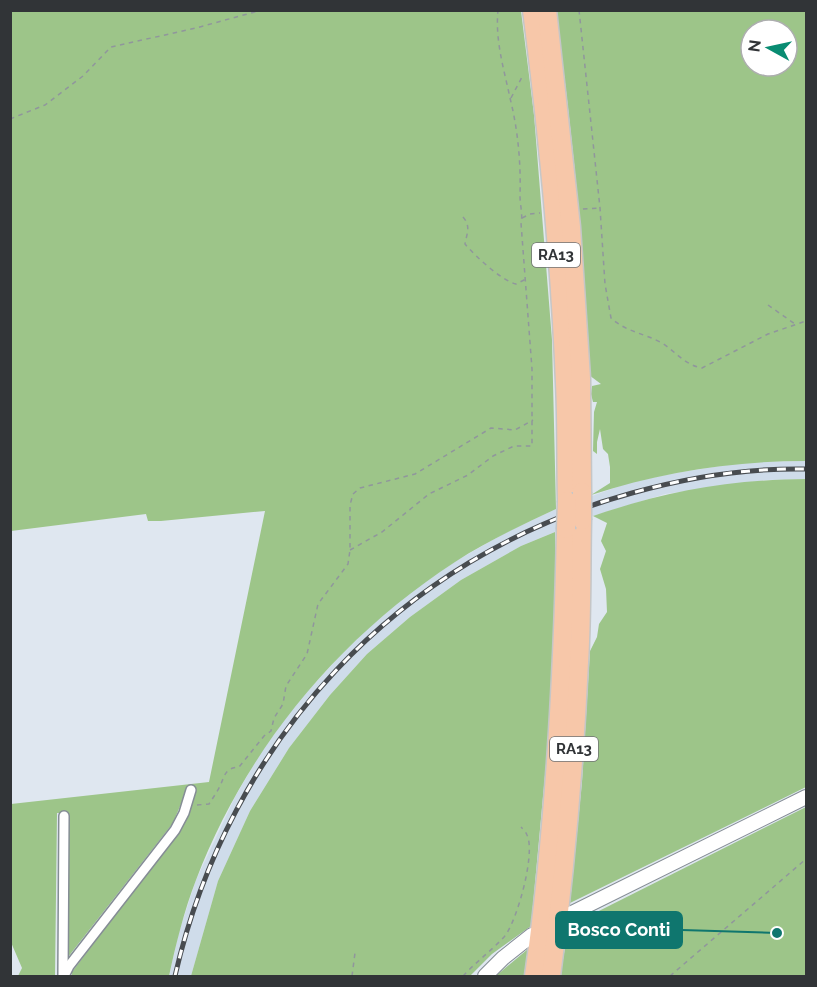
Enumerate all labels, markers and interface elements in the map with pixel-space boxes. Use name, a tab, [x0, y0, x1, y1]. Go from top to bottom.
north arrow	[739, 18, 799, 78]
text: N	[744, 39, 765, 53]
road number: RA13	[532, 243, 580, 267]
road number: RA13	[550, 737, 598, 761]
callout: Bosco Conti	[556, 912, 682, 948]
text: Bosco Conti	[568, 919, 670, 940]

